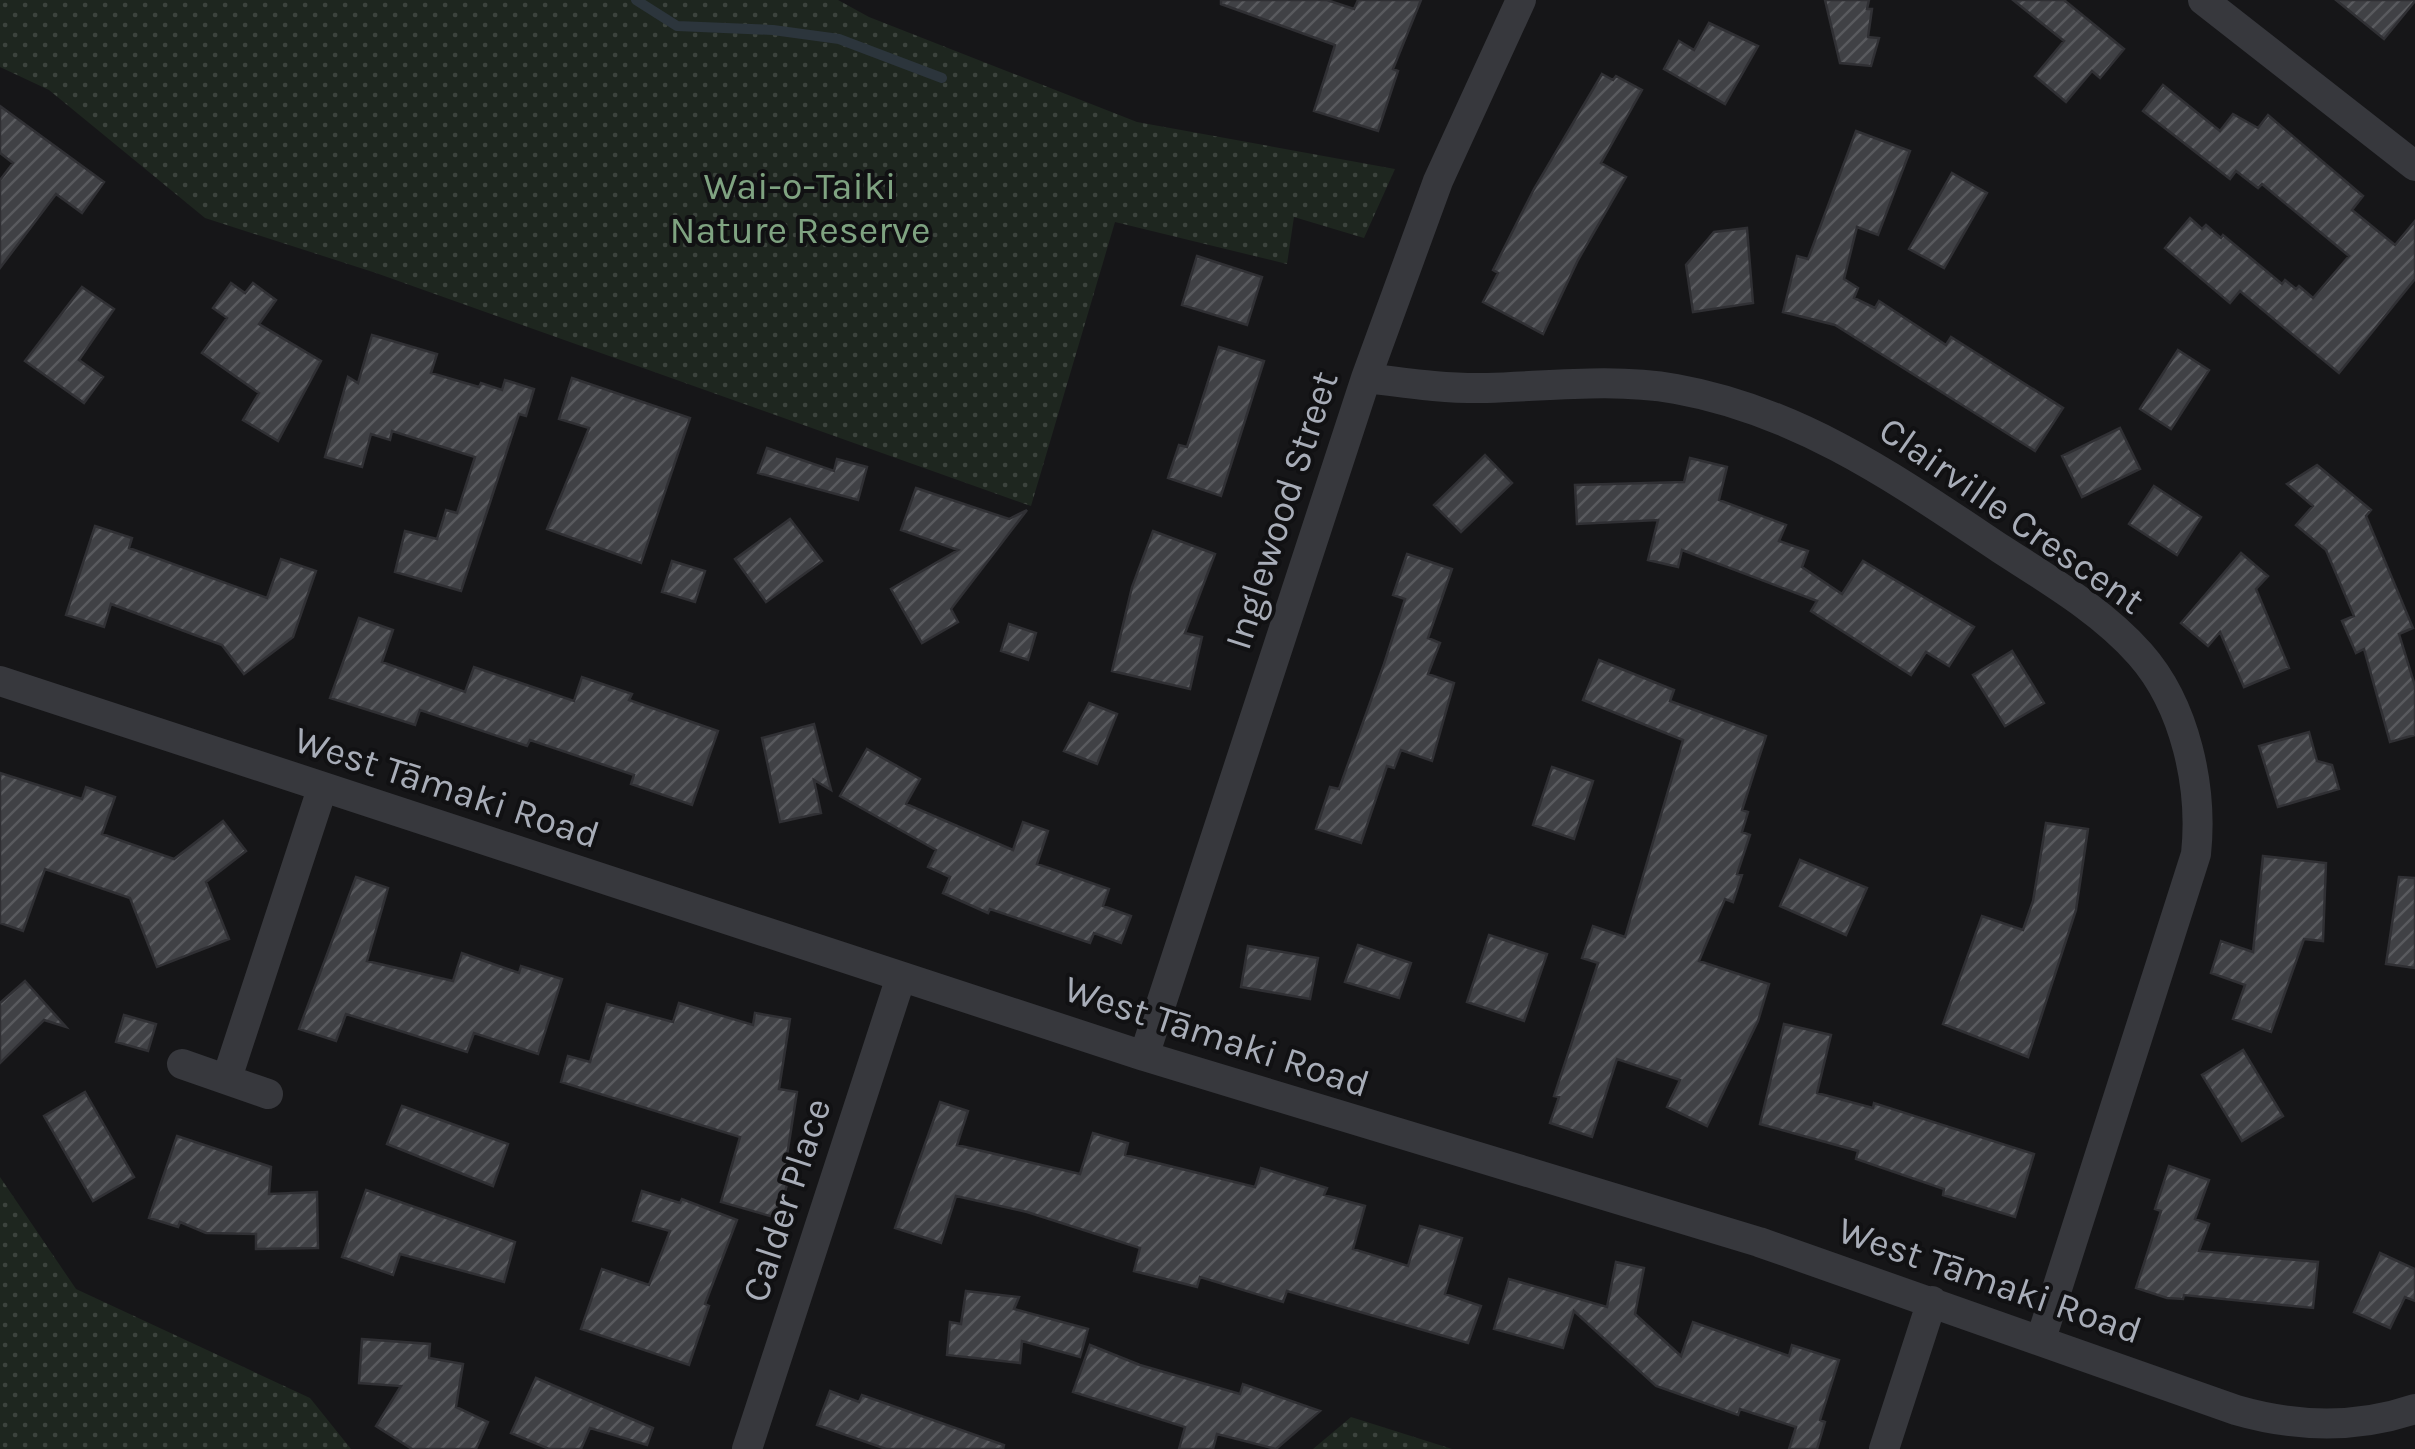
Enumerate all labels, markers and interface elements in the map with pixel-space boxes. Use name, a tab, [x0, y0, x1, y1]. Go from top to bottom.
park label: Wai-o-Taiki Nature Reserve	[669, 164, 931, 253]
street label: Inglewood Street	[1215, 365, 1348, 655]
street label: Clairville Crescent	[1871, 407, 2153, 624]
street label: West Tāmaki Road	[289, 717, 605, 858]
street label: West Tāmaki Road	[1059, 966, 1375, 1107]
street label: Calder Place	[732, 1093, 841, 1308]
street label: West Tāmaki Road	[1832, 1207, 2147, 1353]

